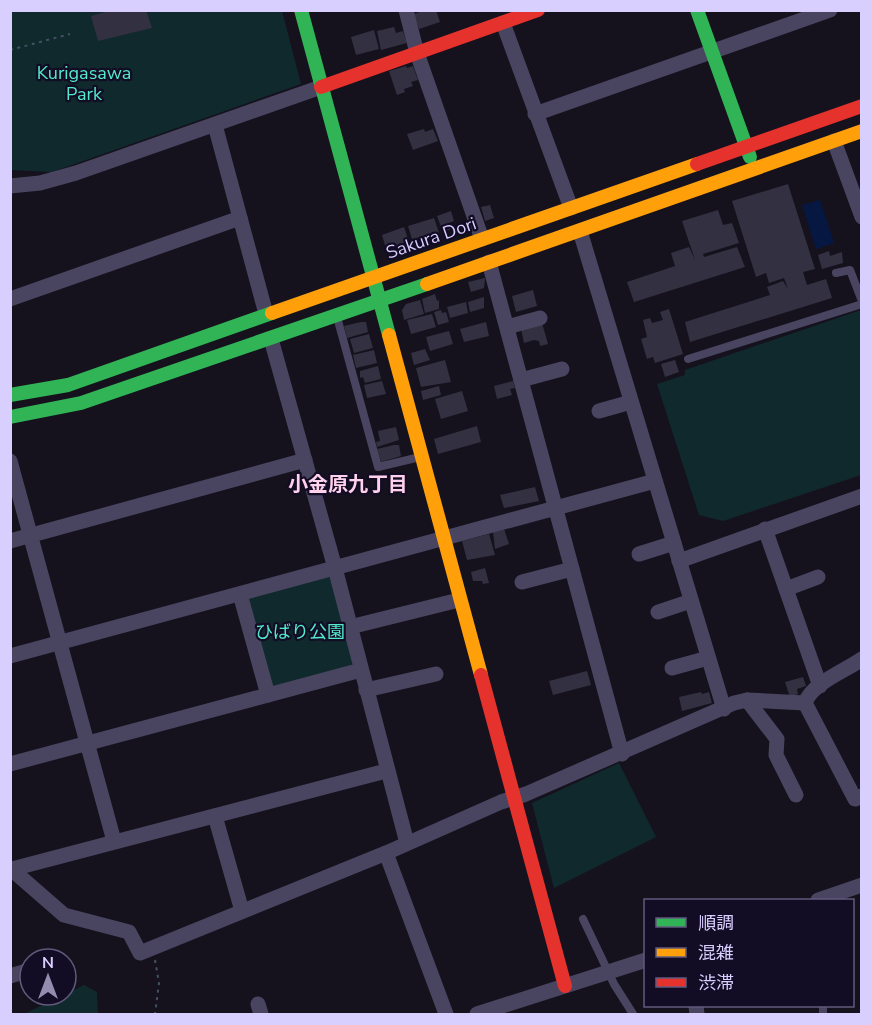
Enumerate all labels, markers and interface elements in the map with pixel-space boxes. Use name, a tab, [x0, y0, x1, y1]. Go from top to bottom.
park label: Kurigasawa Park	[37, 61, 131, 106]
street label: Sakura Dori	[383, 211, 479, 265]
district label: 小金原九丁目	[288, 471, 408, 498]
park label: ひばり公園	[255, 620, 345, 644]
legend	[644, 899, 854, 1007]
text: 順調	[698, 911, 734, 935]
text: 混雑	[698, 941, 734, 965]
north arrow	[18, 947, 78, 1007]
text: N	[42, 952, 54, 974]
text: 渋滞	[698, 971, 734, 995]

